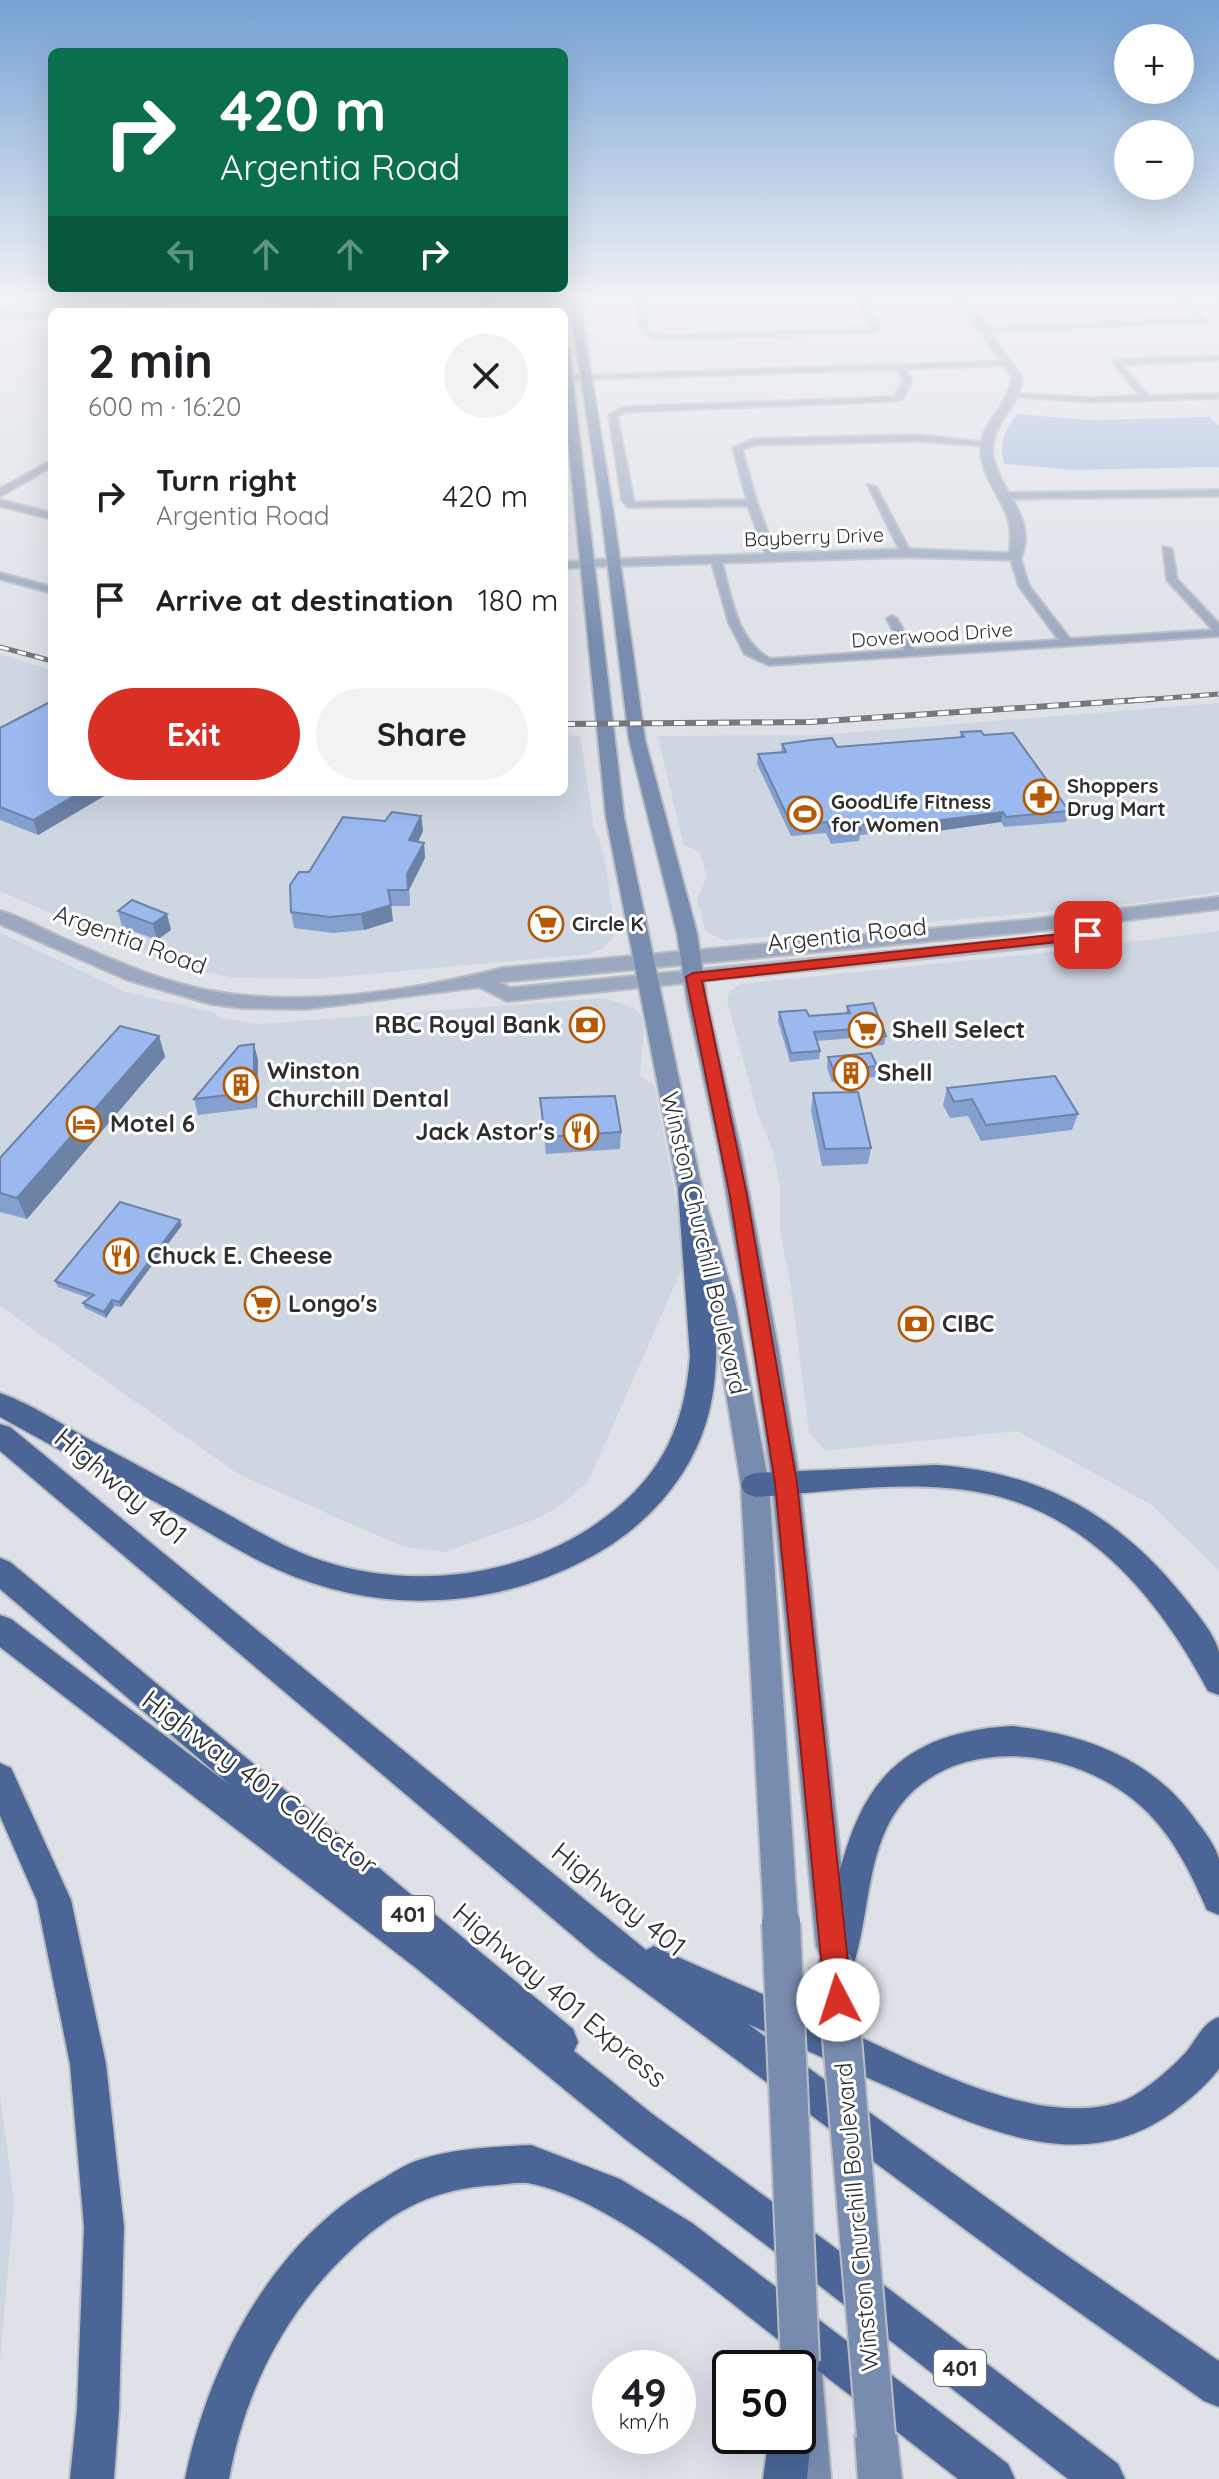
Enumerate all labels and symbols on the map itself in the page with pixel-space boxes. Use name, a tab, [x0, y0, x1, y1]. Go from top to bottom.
street label: Bayberry Drive	[743, 522, 885, 551]
street label: Doverwood Drive	[850, 616, 1014, 653]
place label: Shoppers Drug Mart	[1067, 773, 1166, 821]
pharmacy icon: Shoppers Drug Mart	[1022, 778, 1060, 816]
place label: GoodLife Fitness for Women	[831, 789, 991, 837]
sports icon: GoodLife Fitness for Women	[786, 795, 824, 833]
street label: Argentia Road	[50, 898, 211, 981]
pin	[1054, 901, 1122, 969]
supermarket icon: Circle K	[527, 905, 565, 943]
place label: Circle K	[572, 911, 644, 936]
street label: Argentia Road	[766, 911, 928, 957]
bank icon: RBC Royal Bank	[568, 1006, 606, 1044]
place label: RBC Royal Bank	[375, 1009, 561, 1039]
supermarket icon: Shell Select	[847, 1011, 885, 1049]
place label: Shell Select	[892, 1014, 1025, 1044]
building icon: Shell	[832, 1054, 870, 1092]
place label: Winston Churchill Dental	[267, 1055, 449, 1113]
place label: Shell	[877, 1057, 933, 1087]
building icon: Winston Churchill Dental	[222, 1066, 260, 1104]
street label: Winston Churchill Boulevard	[656, 1088, 754, 1397]
hotel icon: Motel 6	[65, 1105, 103, 1143]
place label: Motel 6	[110, 1108, 195, 1138]
restaurant icon: Jack Astor's	[562, 1113, 600, 1151]
place label: Jack Astor's	[415, 1116, 555, 1146]
restaurant icon: Chuck E. Cheese	[102, 1237, 140, 1275]
place label: Chuck E. Cheese	[147, 1240, 333, 1270]
supermarket icon: Longo's	[243, 1285, 281, 1323]
place label: Longo's	[288, 1288, 377, 1318]
bank icon: CIBC	[897, 1305, 935, 1343]
place label: CIBC	[942, 1308, 994, 1338]
street label: Highway 401	[48, 1420, 195, 1551]
street label: Highway 401 Collector	[136, 1682, 385, 1882]
street label: Highway 401	[545, 1834, 694, 1964]
street label: Highway 401 Express	[446, 1895, 675, 2095]
road number: 401	[382, 1896, 434, 1932]
position arrow	[796, 1958, 880, 2042]
street label: Winston Churchill Boulevard	[828, 2061, 884, 2373]
speed limit sign: 50	[712, 2350, 816, 2454]
road number: 401	[934, 2350, 986, 2386]

